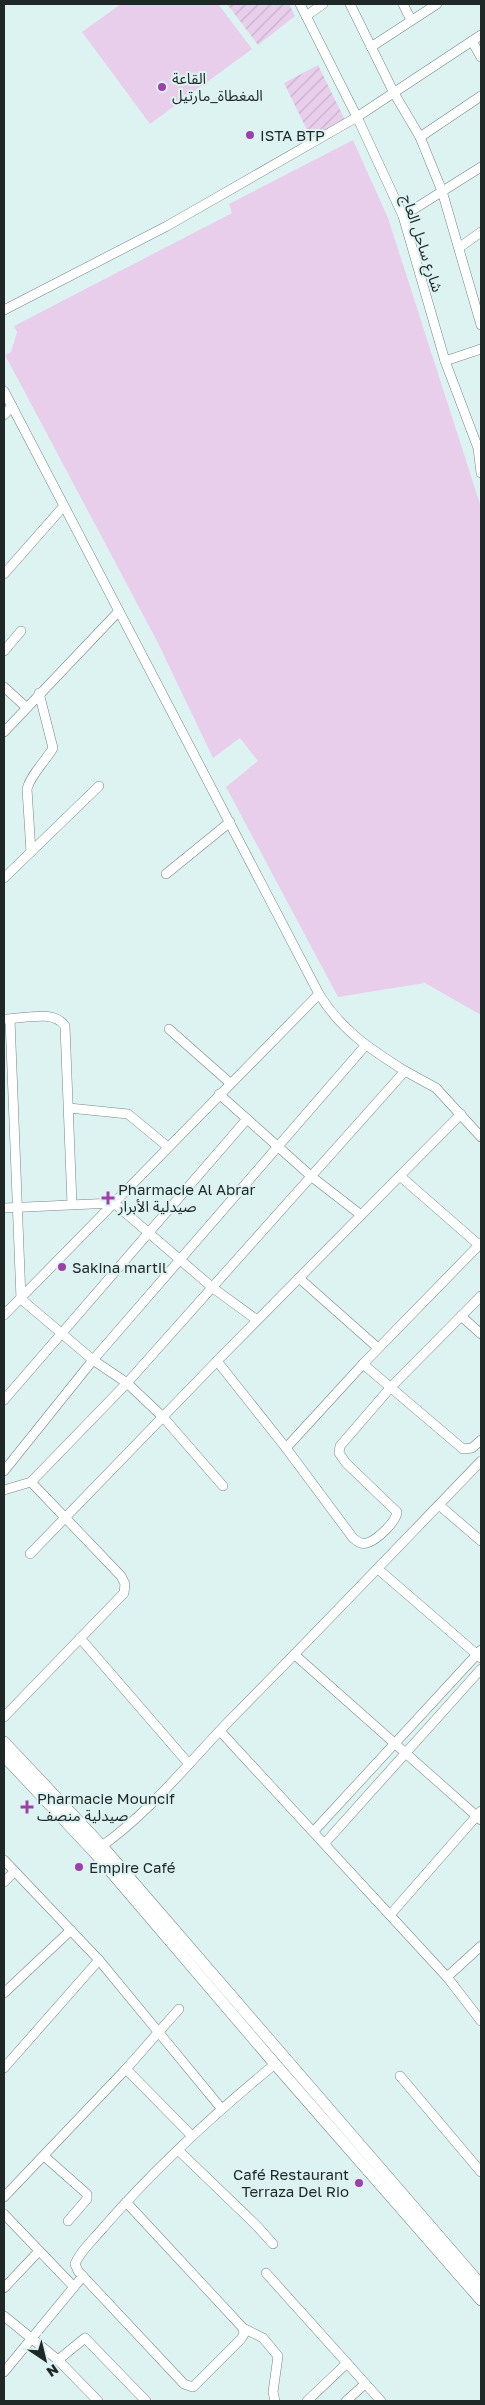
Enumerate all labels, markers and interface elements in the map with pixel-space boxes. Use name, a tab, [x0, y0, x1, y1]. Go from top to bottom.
place label: القاعة المغطاة_مارتيل	[172, 69, 263, 105]
marker: القاعة المغطاة_مارتيل	[156, 81, 168, 93]
place label: ISTA BTP	[260, 126, 325, 144]
marker: ISTA BTP	[244, 129, 256, 141]
street label: شارع ساحل العاج	[395, 192, 447, 296]
place label: Pharmacie Al Abrar صيدلية الأبرار	[117, 1180, 256, 1216]
marker: Pharmacie Al Abrar صيدلية الأبرار	[102, 1192, 114, 1204]
place label: Sakina martil	[72, 1258, 167, 1276]
marker: Sakina martil	[56, 1261, 68, 1273]
place label: Pharmacie Mouncif صيدلية منصف	[37, 1789, 175, 1824]
marker: Pharmacie Mouncif صيدلية منصف	[21, 1801, 33, 1813]
place label: Empire Café	[89, 1858, 176, 1876]
marker: Empire Café	[73, 1861, 85, 1873]
place label: Café Restaurant Terraza Del Rio	[233, 2165, 349, 2200]
marker: Café Restaurant Terraza Del Rio	[353, 2177, 365, 2189]
north arrow	[20, 2335, 70, 2385]
text: N	[44, 2361, 62, 2381]

